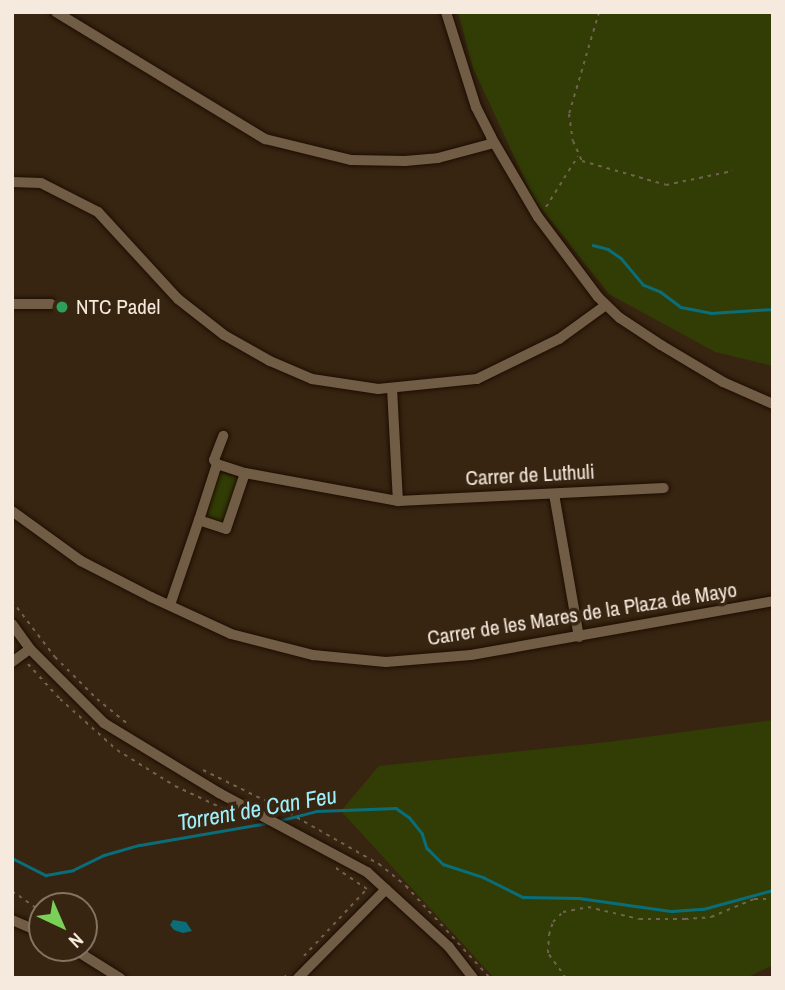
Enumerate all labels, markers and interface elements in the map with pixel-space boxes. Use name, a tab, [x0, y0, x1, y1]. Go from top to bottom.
place label: NTC Padel	[76, 294, 160, 320]
marker: NTC Padel	[54, 299, 70, 315]
street label: Carrer de Luthuli	[465, 459, 595, 491]
street label: Carrer de les Mares de la Plaza de Mayo	[425, 577, 739, 651]
water label: Torrent de Can Feu	[175, 781, 339, 837]
north arrow	[28, 892, 98, 962]
text: N	[63, 927, 89, 954]

